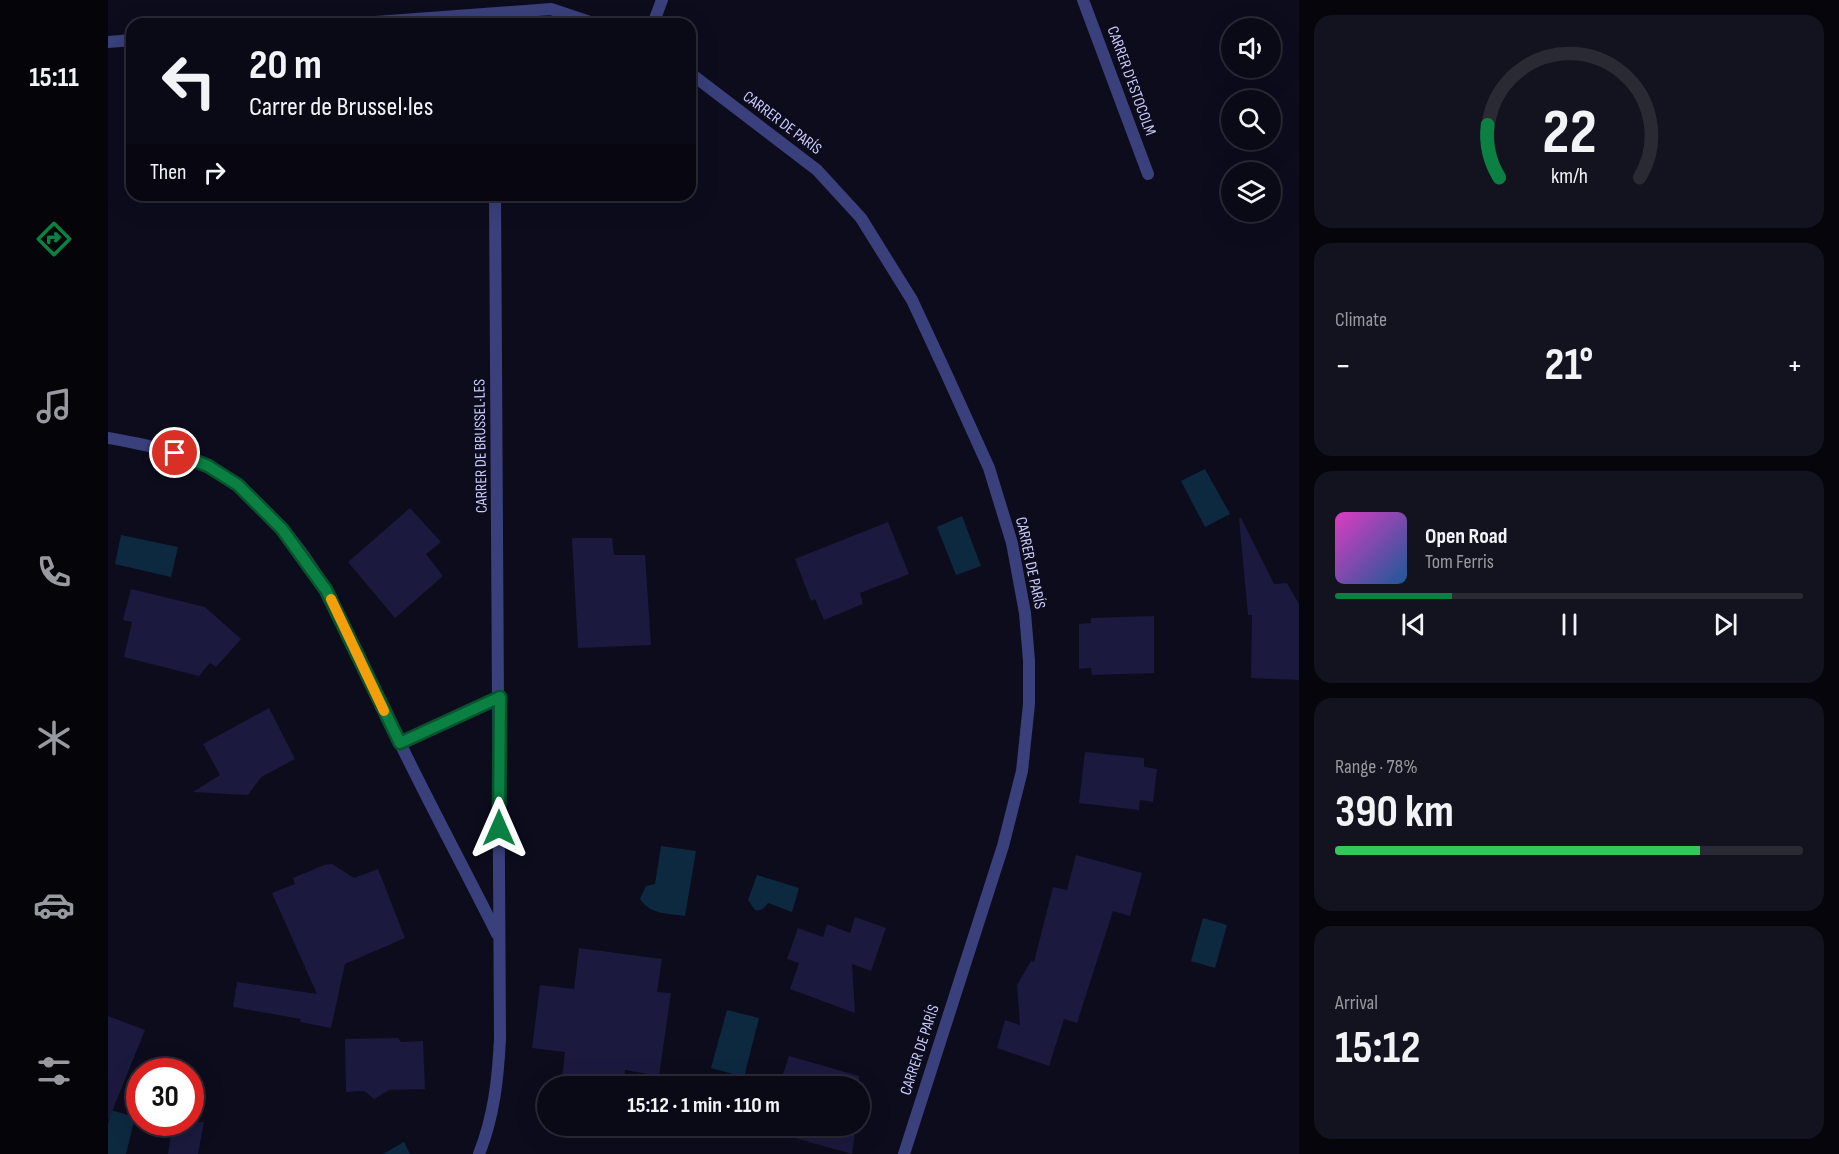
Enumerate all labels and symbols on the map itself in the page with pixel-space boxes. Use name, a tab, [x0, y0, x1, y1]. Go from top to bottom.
street label: CARRER D'ESTOCOLM	[1102, 24, 1160, 138]
street label: CARRER DE PARÍS	[739, 87, 825, 159]
street label: CARRER DE BRUSSEL·LES	[470, 379, 492, 513]
pin	[149, 427, 200, 478]
street label: CARRER DE PARÍS	[1011, 515, 1049, 611]
position arrow	[467, 796, 531, 860]
street label: CARRER DE PARÍS	[896, 1002, 944, 1097]
speed limit sign: 30	[126, 1058, 204, 1136]

